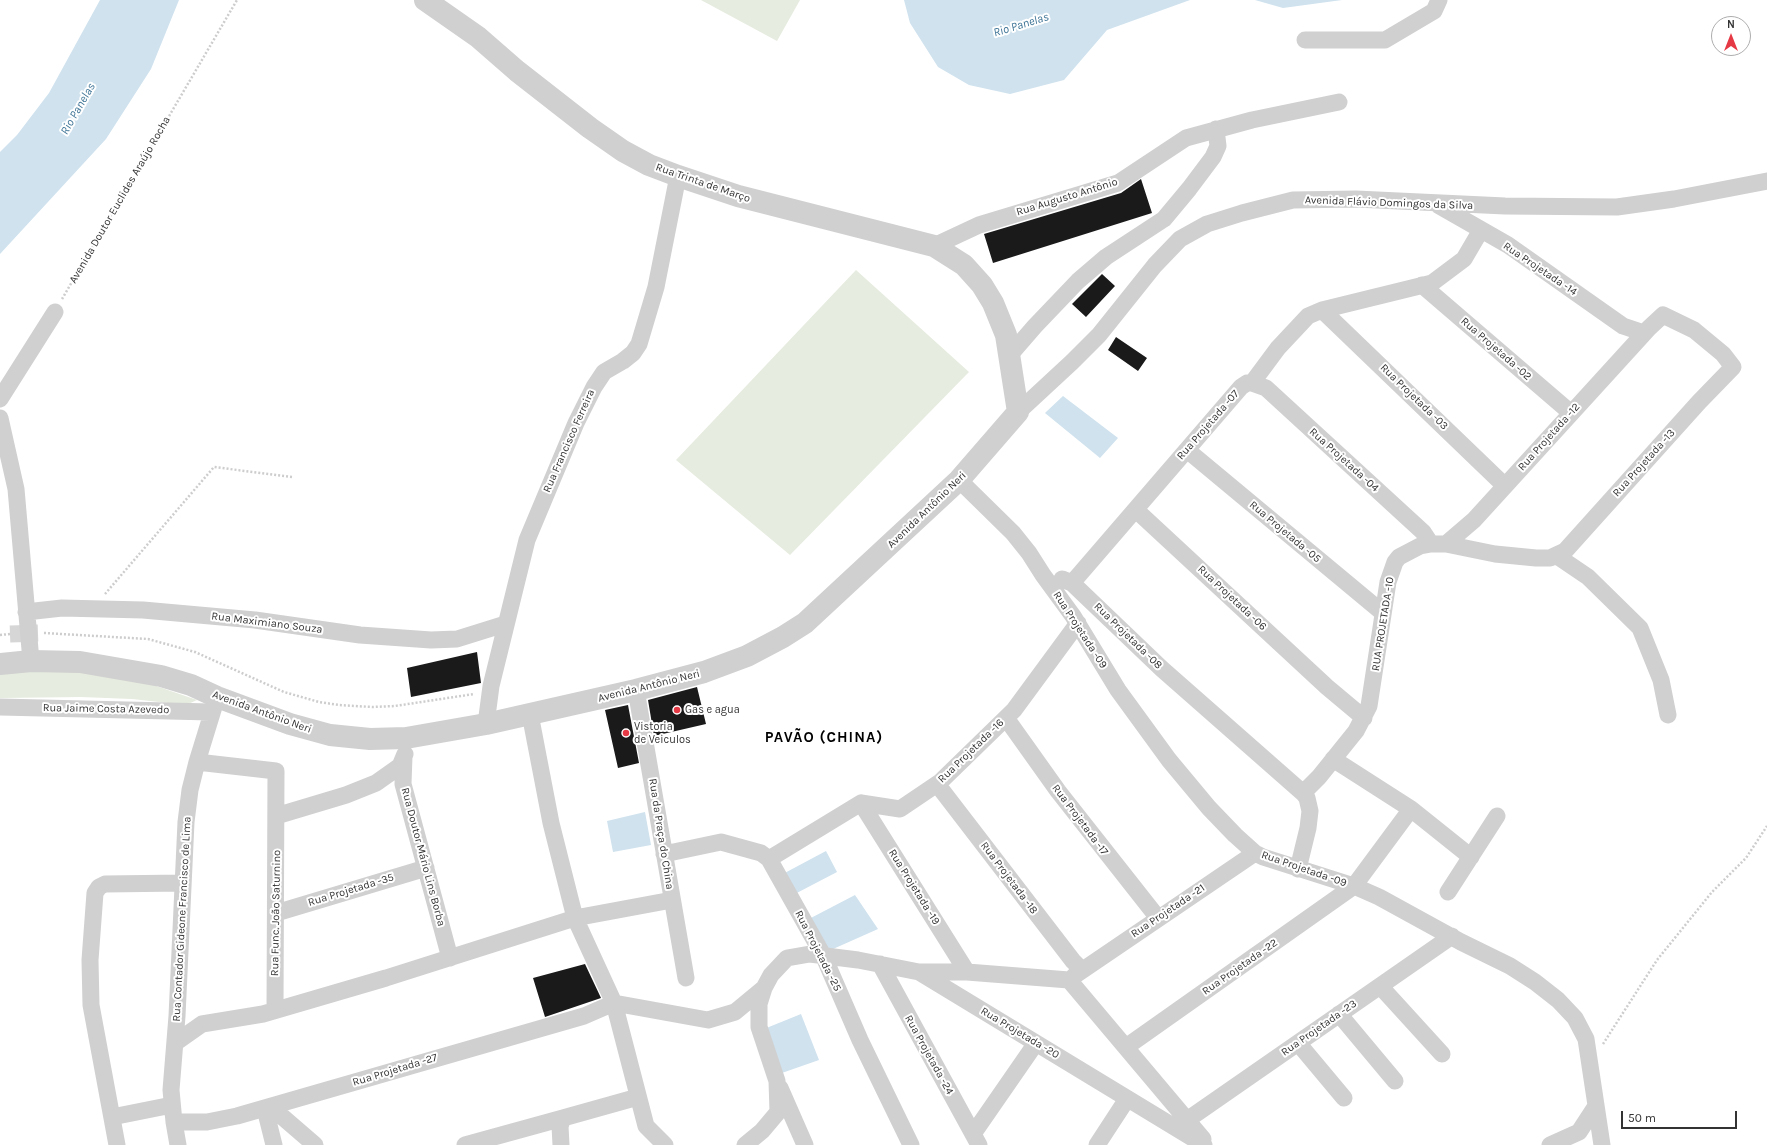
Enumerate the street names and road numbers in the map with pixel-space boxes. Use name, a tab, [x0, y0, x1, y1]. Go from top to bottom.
street label: Avenida Doutor Euclides Araújo Rocha	[67, 114, 173, 286]
street label: Rua Trinta de Março	[654, 161, 752, 205]
street label: Rua Augusto Antônio	[1015, 175, 1119, 219]
street label: Avenida Flávio Domingos da Silva	[1305, 193, 1473, 213]
street label: Rua Projetada -14	[1501, 239, 1579, 299]
street label: Rua Projetada -02	[1458, 315, 1534, 383]
street label: Rua Projetada -03	[1377, 361, 1451, 433]
street label: Rua Francisco Ferreira	[540, 387, 598, 495]
street label: Rua Projetada -07	[1174, 387, 1242, 463]
street label: Rua Projetada -12	[1515, 400, 1583, 474]
street label: Rua Projetada -04	[1306, 425, 1382, 495]
street label: Rua Projetada -13	[1610, 426, 1678, 500]
street label: Avenida Antônio Neri	[885, 469, 969, 551]
street label: Rua Projetada -05	[1247, 498, 1323, 566]
street label: Rua Projetada -06	[1195, 563, 1269, 633]
street label: RUA PROJETADA -10	[1369, 576, 1397, 672]
street label: Rua Projetada -09	[1050, 589, 1110, 671]
street label: Rua Projetada -08	[1091, 600, 1165, 672]
street label: Rua Maximiano Souza	[211, 610, 323, 636]
street label: Avenida Antônio Neri	[597, 667, 701, 705]
street label: Avenida Antônio Neri	[211, 688, 313, 736]
street label: Rua Jaime Costa Azevedo	[43, 701, 169, 717]
street label: Rua Projetada -16	[935, 716, 1007, 786]
street label: Rua da Praça do China	[646, 778, 676, 890]
street label: Rua Projetada -17	[1049, 782, 1111, 858]
street label: Rua Doutor Mário Lins Borba	[398, 786, 448, 928]
street label: Rua Contador Gideone Francisco de Lima	[170, 816, 194, 1022]
street label: Rua Projetada -18	[978, 839, 1040, 917]
street label: Rua Projetada -19	[885, 847, 943, 927]
street label: Rua Projetada -09	[1260, 848, 1348, 890]
street label: Rua Func. João Saturnino	[268, 850, 284, 976]
street label: Rua Projetada -35	[306, 871, 396, 909]
street label: Rua Projetada -21	[1128, 881, 1208, 941]
street label: Rua Projetada -25	[792, 908, 844, 994]
street label: Rua Projetada -22	[1200, 936, 1280, 998]
street label: Rua Projetada -23	[1279, 997, 1359, 1059]
street label: Rua Projetada -20	[978, 1004, 1062, 1062]
street label: Rua Projetada -24	[902, 1013, 956, 1097]
street label: Rua Projetada -27	[351, 1051, 439, 1089]

